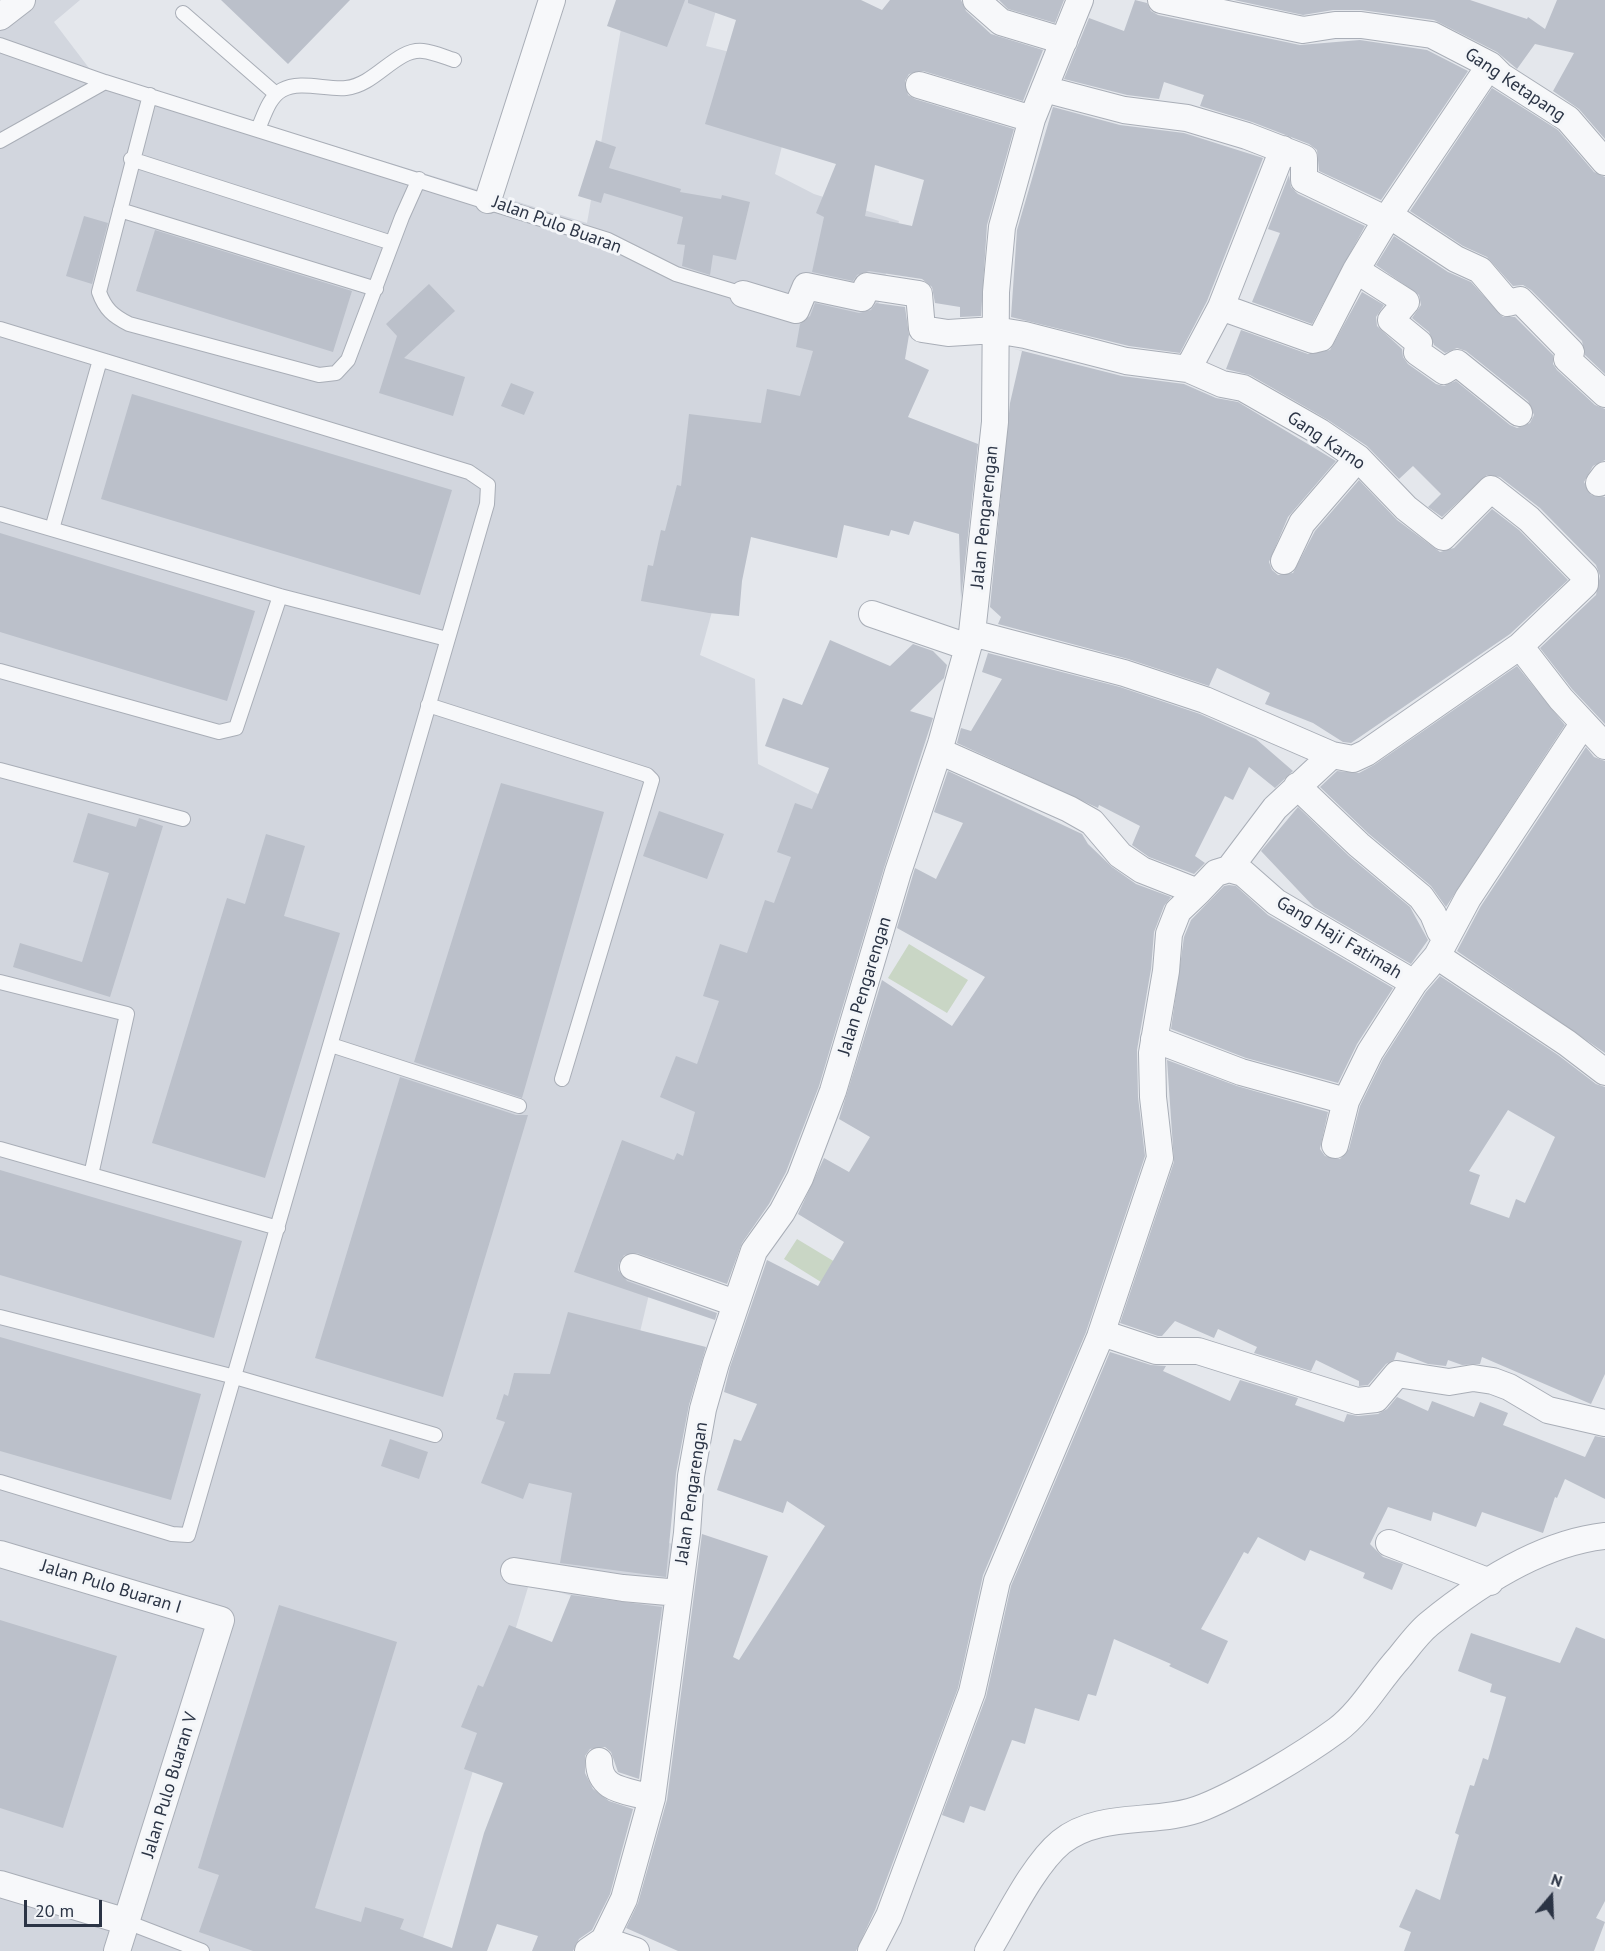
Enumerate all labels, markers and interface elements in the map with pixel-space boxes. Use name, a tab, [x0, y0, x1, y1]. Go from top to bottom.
street label: Gang Ketapang	[1461, 43, 1569, 127]
street label: Jalan Pulo Buaran	[489, 192, 625, 258]
street label: Gang Karno	[1283, 407, 1369, 475]
street label: Jalan Pengarengan	[967, 444, 1003, 590]
street label: Gang Haji Fatimah	[1272, 892, 1406, 984]
street label: Jalan Pengarengan	[834, 914, 896, 1058]
street label: Jalan Pengarengan	[671, 1420, 713, 1566]
street label: Jalan Pulo Buaran I	[38, 1555, 184, 1619]
street label: Jalan Pulo Buaran V	[138, 1710, 202, 1860]
north arrow	[1521, 1867, 1581, 1927]
text: N	[1549, 1869, 1565, 1891]
scale bar	[27, 1888, 105, 1926]
text: 20 m	[35, 1899, 74, 1922]

